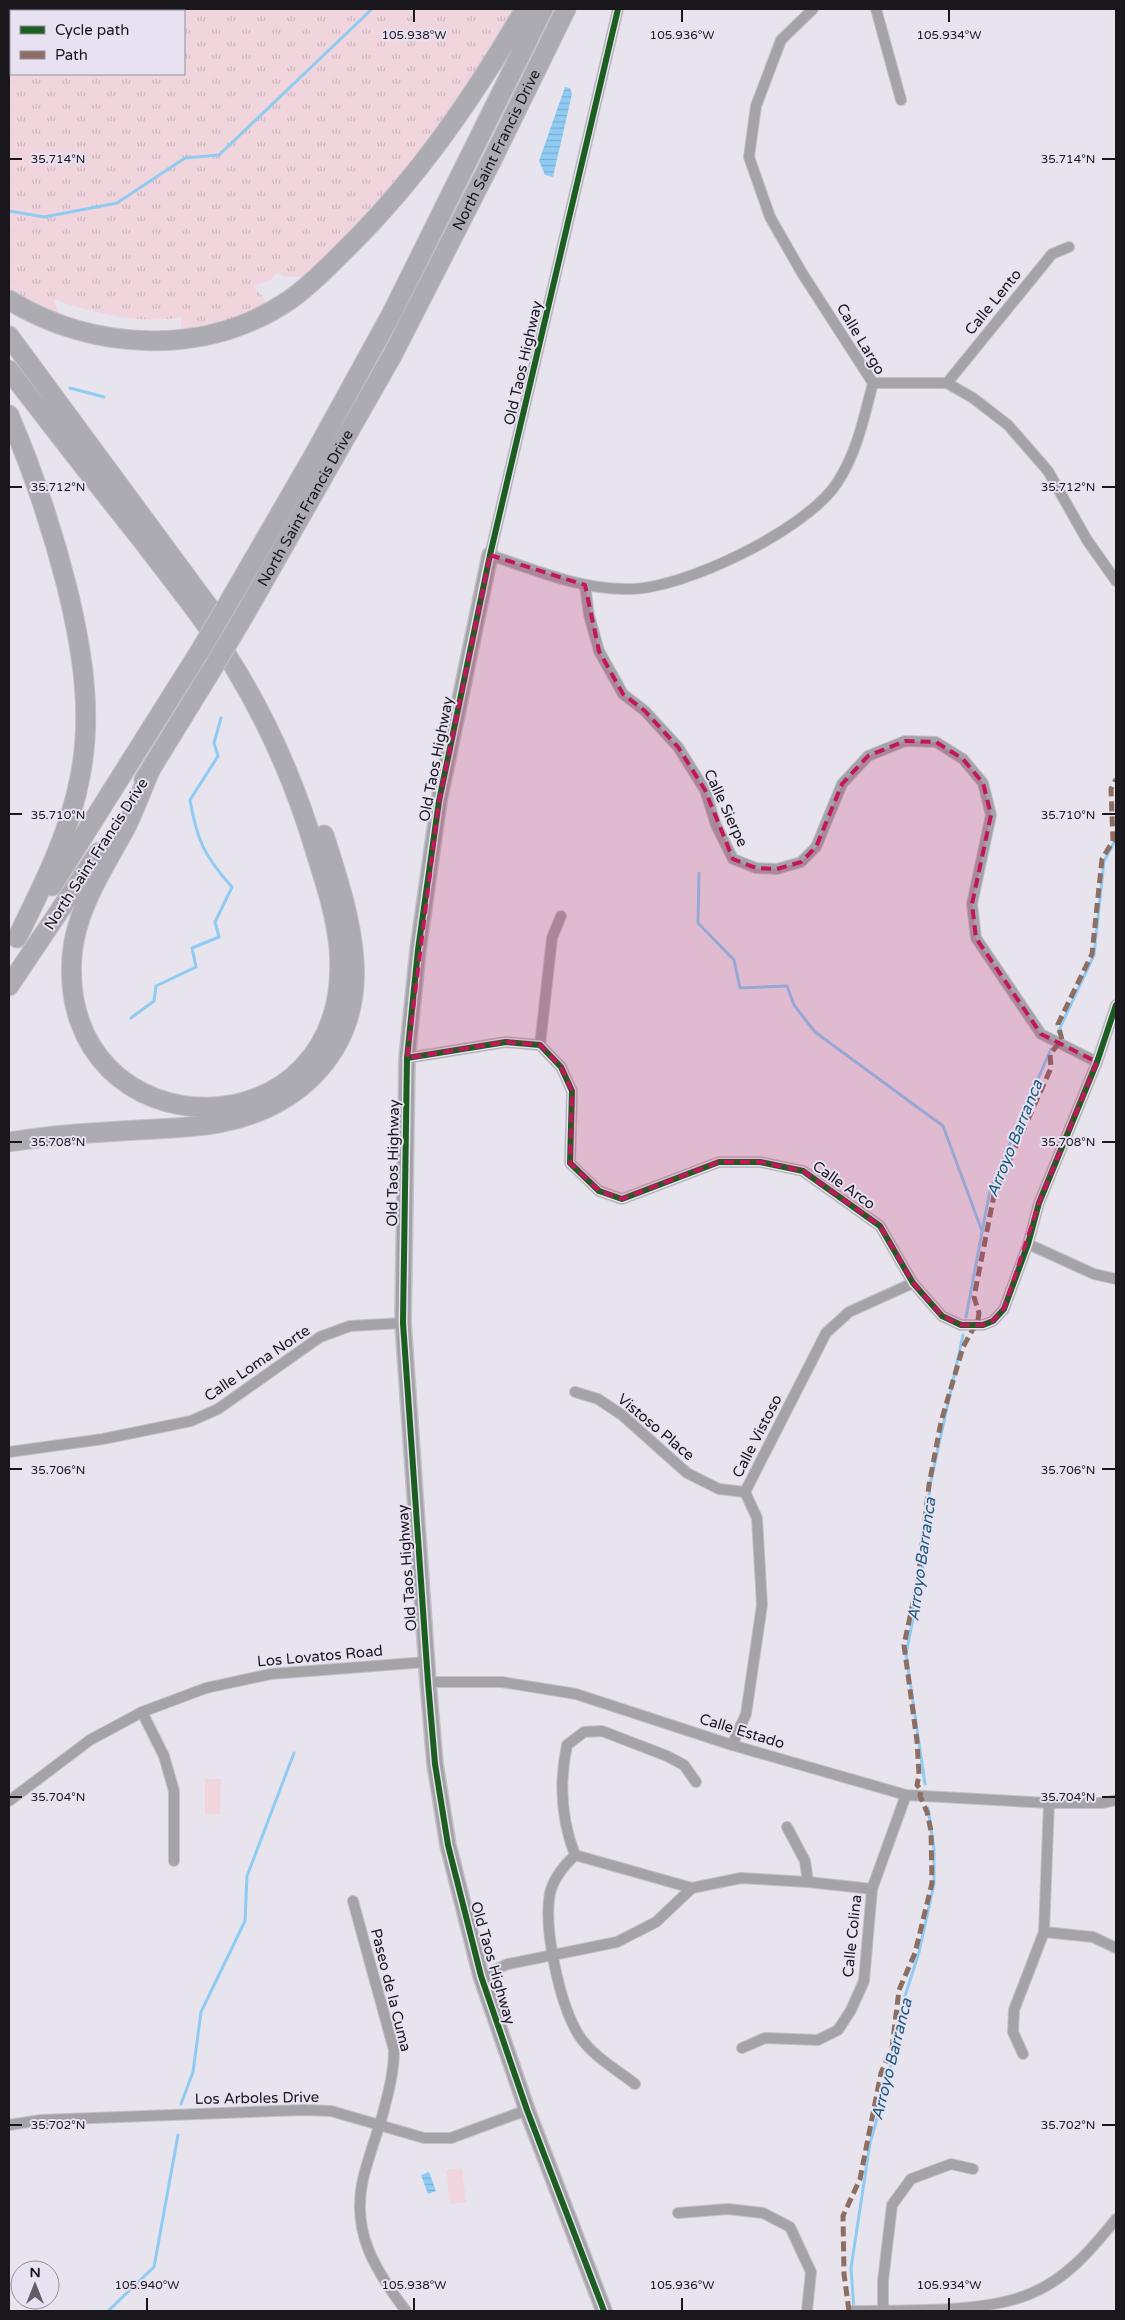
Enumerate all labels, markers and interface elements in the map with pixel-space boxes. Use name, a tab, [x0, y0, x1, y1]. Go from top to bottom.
legend	[10, 10, 185, 75]
text: Cycle path	[55, 21, 129, 39]
text: 105.938°W	[382, 28, 446, 42]
text: 105.936°W	[650, 28, 714, 42]
text: 105.934°W	[917, 28, 981, 42]
text: Path	[55, 46, 88, 64]
street label: North Saint Francis Drive	[449, 66, 544, 233]
text: 35.714°N	[31, 152, 85, 166]
text: 35.714°N	[1041, 152, 1095, 166]
street label: Calle Lento	[961, 265, 1025, 339]
street label: Old Taos Highway	[500, 299, 546, 427]
street label: Calle Largo	[833, 300, 889, 378]
street label: North Saint Francis Drive	[254, 426, 357, 590]
text: 35.712°N	[31, 480, 85, 494]
text: 35.712°N	[1041, 480, 1095, 494]
street label: Old Taos Highway	[415, 695, 457, 823]
street label: Calle Sierpe	[700, 766, 752, 850]
street label: North Saint Francis Drive	[40, 775, 152, 933]
text: 35.710°N	[31, 808, 85, 822]
text: 35.710°N	[1041, 808, 1095, 822]
water label: Arroyo Barranca	[982, 1076, 1048, 1200]
street label: Old Taos Highway	[383, 1099, 403, 1227]
text: 35.708°N	[31, 1135, 85, 1149]
text: 35.708°N	[1041, 1135, 1095, 1149]
street label: Calle Arco	[809, 1157, 879, 1213]
street label: Calle Loma Norte	[201, 1321, 313, 1405]
street label: Vistoso Place	[614, 1390, 698, 1464]
street label: Calle Vistoso	[728, 1391, 786, 1481]
text: 35.706°N	[31, 1463, 85, 1477]
text: 35.706°N	[1041, 1463, 1095, 1477]
water label: Arroyo Barranca	[903, 1495, 941, 1622]
street label: Old Taos Highway	[394, 1504, 420, 1632]
street label: Los Lovatos Road	[256, 1642, 384, 1670]
street label: Calle Estado	[697, 1710, 787, 1752]
text: 35.704°N	[31, 1790, 85, 1804]
text: 35.704°N	[1041, 1790, 1095, 1804]
street label: Calle Colina	[839, 1894, 865, 1978]
street label: Old Taos Highway	[467, 1899, 519, 2027]
street label: Paseo de la Cuma	[367, 1927, 415, 2053]
water label: Arroyo Barranca	[867, 1995, 917, 2122]
street label: Los Arboles Drive	[195, 2088, 319, 2108]
text: 35.702°N	[31, 2118, 85, 2132]
text: 35.702°N	[1041, 2118, 1095, 2132]
north arrow	[10, 2260, 60, 2310]
text: N	[29, 2264, 41, 2281]
text: 105.940°W	[115, 2278, 179, 2292]
text: 105.938°W	[382, 2278, 446, 2292]
text: 105.936°W	[650, 2278, 714, 2292]
text: 105.934°W	[917, 2278, 981, 2292]

